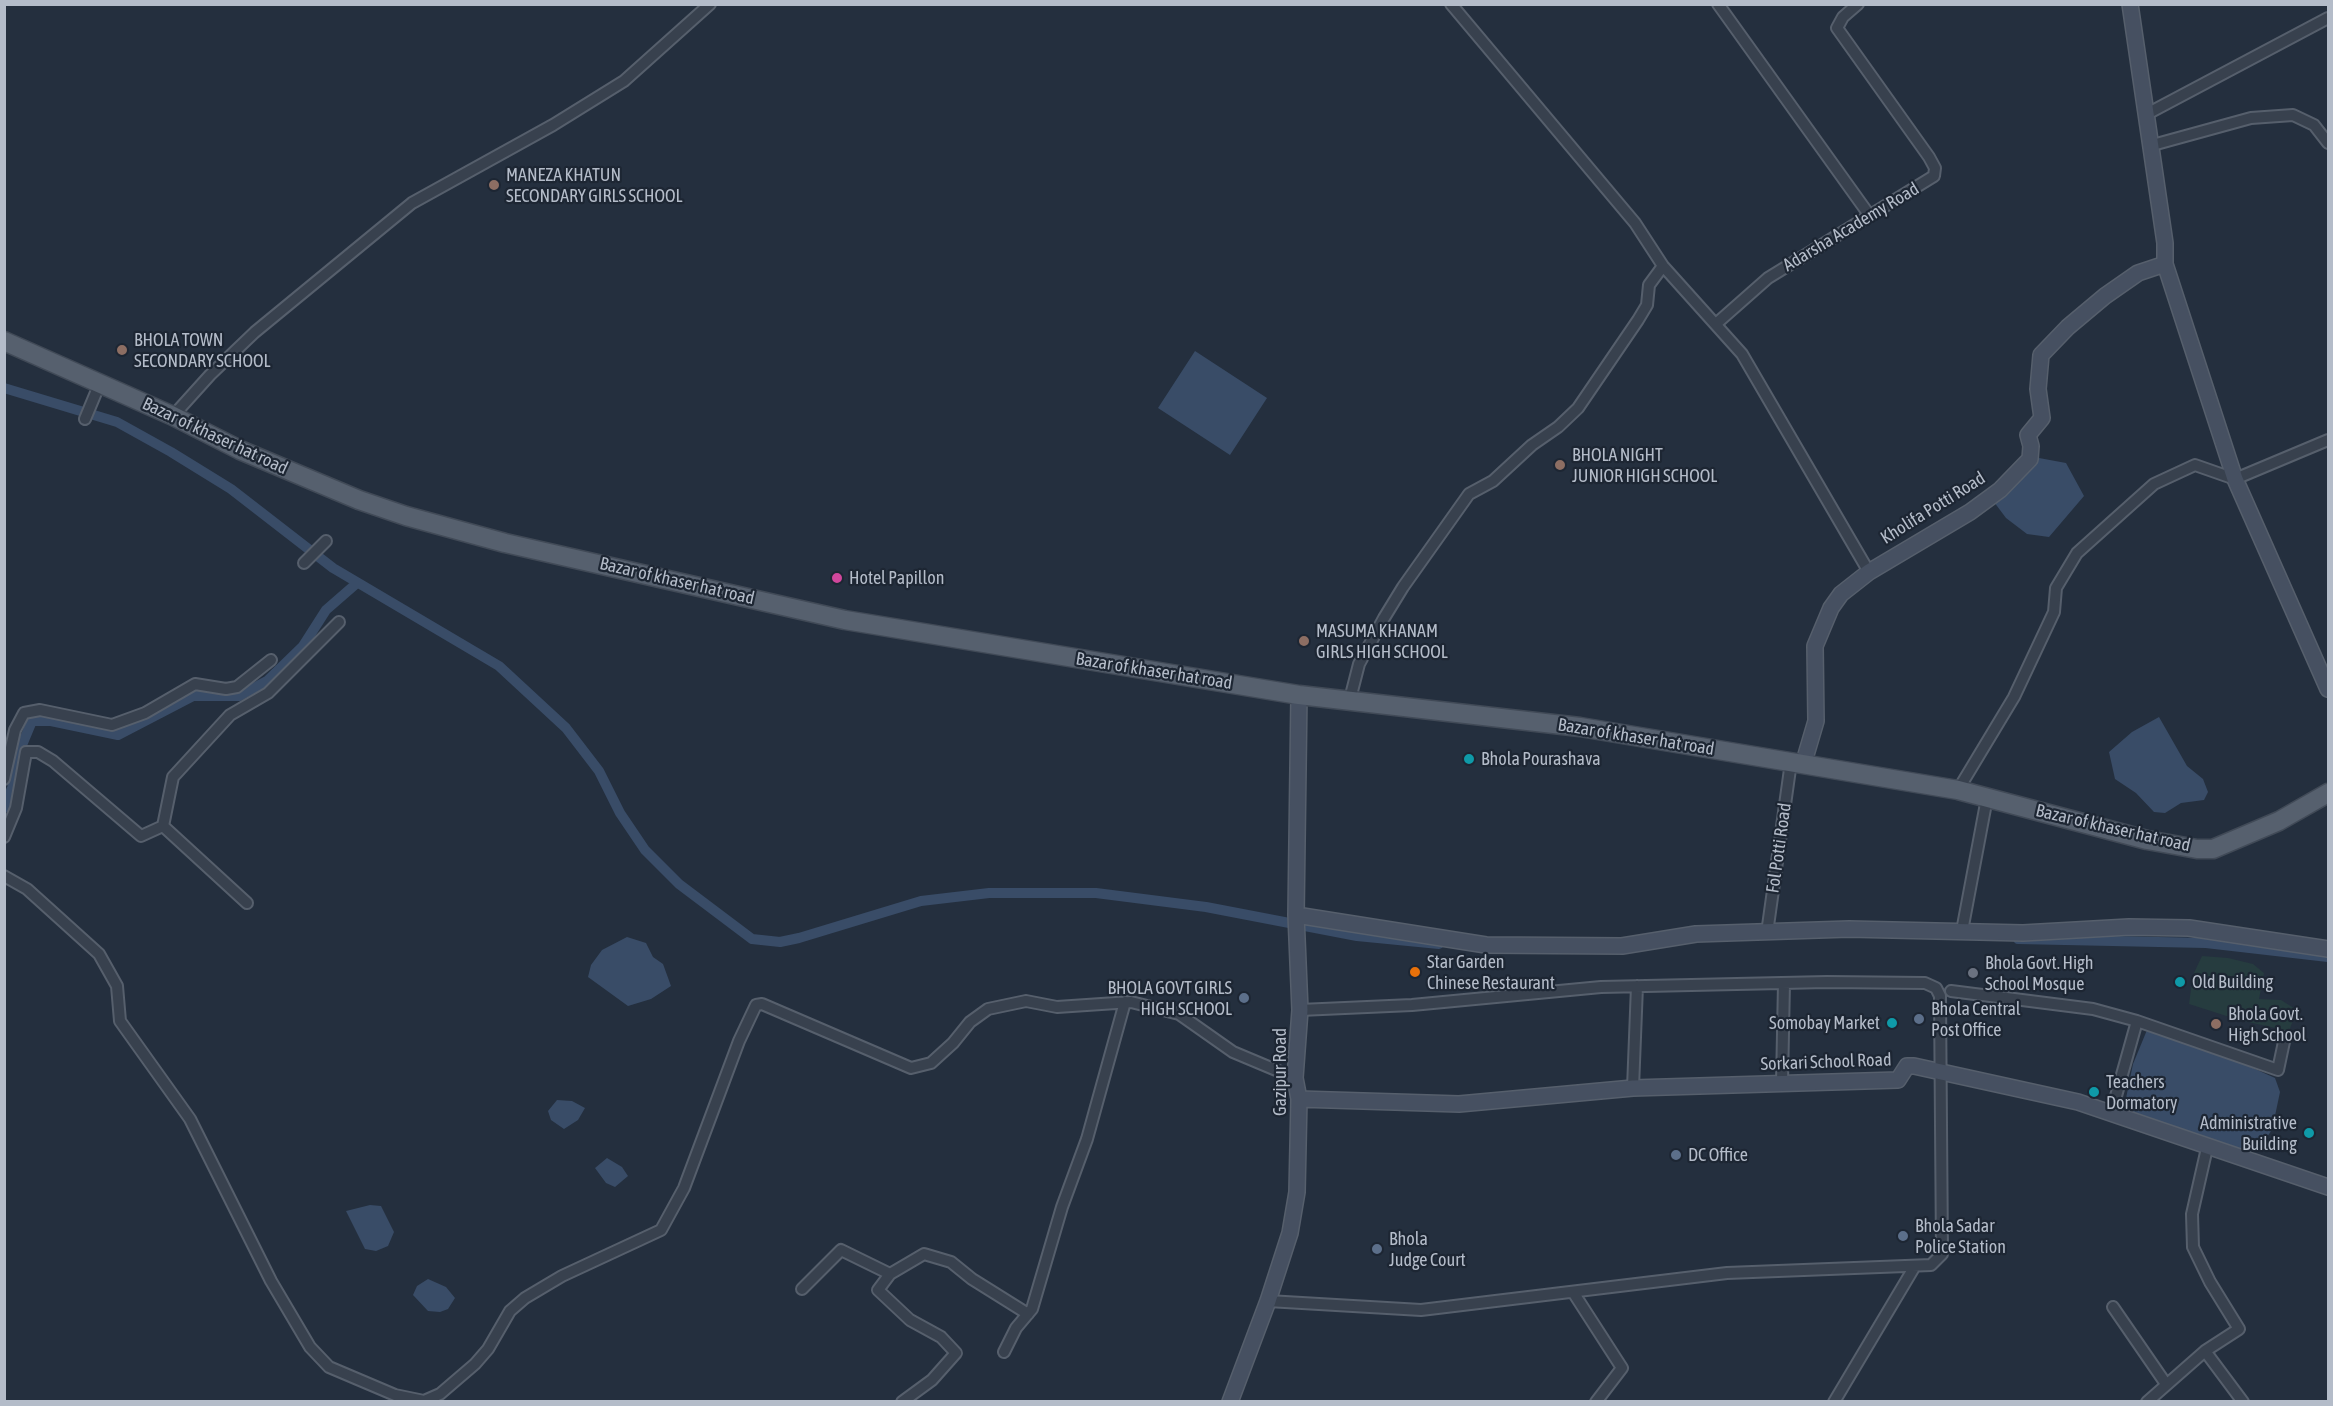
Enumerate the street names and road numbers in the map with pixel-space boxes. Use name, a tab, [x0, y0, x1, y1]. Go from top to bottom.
street label: Adarsha Academy Road	[1779, 178, 1923, 276]
street label: Bazar of khaser hat road	[139, 393, 291, 479]
street label: Kholifa Potti Road	[1877, 467, 1989, 549]
street label: Bazar of khaser hat road	[598, 553, 756, 609]
street label: Bazar of khaser hat road	[1074, 648, 1234, 694]
street label: Bazar of khaser hat road	[1556, 714, 1716, 760]
street label: Bazar of khaser hat road	[2034, 800, 2192, 856]
street label: Fol Potti Road	[1762, 801, 1796, 895]
street label: Gazipur Road	[1269, 1028, 1291, 1116]
street label: Sorkari School Road	[1760, 1049, 1892, 1075]

